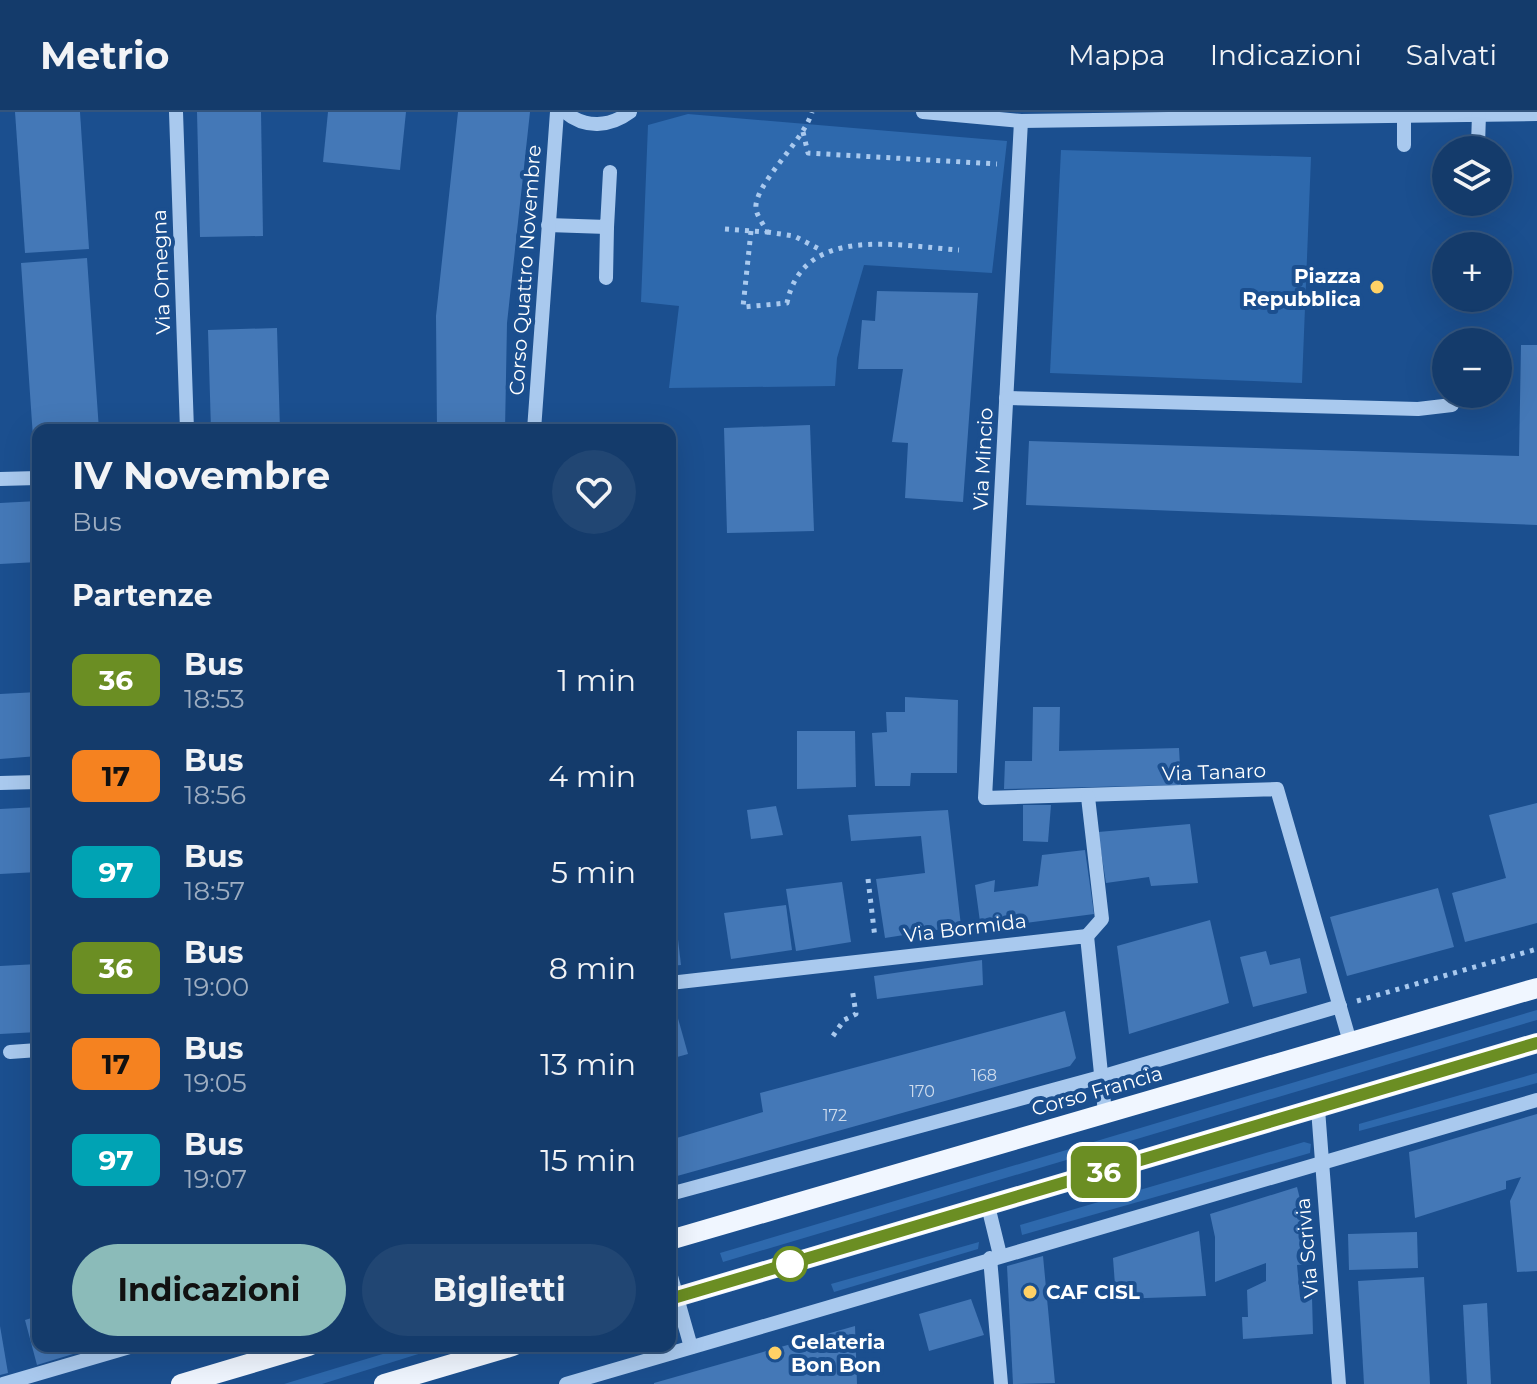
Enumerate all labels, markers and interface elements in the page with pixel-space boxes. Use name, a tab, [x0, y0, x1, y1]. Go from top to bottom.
text: Metrio	[40, 32, 169, 79]
text: Mappa	[1068, 38, 1166, 72]
text: Indicazioni	[1210, 38, 1362, 72]
text: Salvati	[1406, 38, 1497, 72]
map controls	[1432, 136, 1512, 408]
button: layers	[1432, 136, 1512, 216]
street label: Corso Quattro Novembre	[504, 144, 546, 396]
street label: Via Omegna	[147, 209, 175, 335]
button: +	[1432, 232, 1512, 312]
place label: Piazza Repubblica	[1242, 264, 1361, 311]
marker: Piazza Repubblica	[1368, 278, 1386, 296]
button: −	[1432, 328, 1512, 408]
street label: Via Mincio	[968, 407, 998, 511]
button: heart	[552, 450, 636, 534]
text: IV Novembre	[72, 452, 330, 499]
text: Bus	[72, 506, 122, 538]
text: Partenze	[72, 577, 213, 614]
text: Bus	[184, 646, 244, 683]
text: 1 min	[557, 662, 636, 699]
text: 36	[99, 663, 133, 697]
text: 18:53	[184, 683, 245, 715]
text: Bus	[184, 742, 244, 779]
text: 4 min	[548, 758, 636, 795]
street label: Via Tanaro	[1161, 758, 1267, 786]
text: 17	[102, 759, 130, 793]
text: 18:56	[184, 779, 246, 811]
text: Bus	[184, 838, 244, 875]
text: 5 min	[551, 854, 636, 891]
text: 97	[98, 855, 134, 889]
text: 18:57	[184, 875, 245, 907]
street label: Via Bormida	[902, 909, 1028, 947]
text: Bus	[184, 934, 244, 971]
text: 8 min	[549, 950, 636, 987]
text: 36	[99, 951, 133, 985]
text: 19:00	[184, 971, 249, 1003]
text: Bus	[184, 1030, 244, 1067]
text: 13 min	[540, 1046, 636, 1083]
text: 17	[102, 1047, 130, 1081]
street label: Corso Francia	[1029, 1061, 1165, 1121]
house number: 168	[971, 1066, 997, 1085]
text: 19:05	[184, 1067, 247, 1099]
house number: 170	[909, 1082, 935, 1101]
house number: 172	[823, 1106, 847, 1125]
text: Bus	[184, 1126, 244, 1163]
text: 15 min	[540, 1142, 636, 1179]
text: 97	[98, 1143, 134, 1177]
line badge: 36	[1068, 1146, 1140, 1198]
text: 36	[1087, 1155, 1121, 1189]
text: 19:07	[184, 1163, 247, 1195]
street label: Via Scrivia	[1291, 1197, 1323, 1299]
button: Indicazioni	[72, 1244, 346, 1336]
button: Biglietti	[362, 1244, 636, 1336]
unlabelled marker	[773, 1247, 807, 1281]
place label: CAF CISL	[1046, 1280, 1140, 1304]
marker: CAF CISL	[1021, 1283, 1039, 1301]
place label: Gelateria Bon Bon	[791, 1330, 885, 1377]
marker: Gelateria Bon Bon	[766, 1344, 784, 1362]

